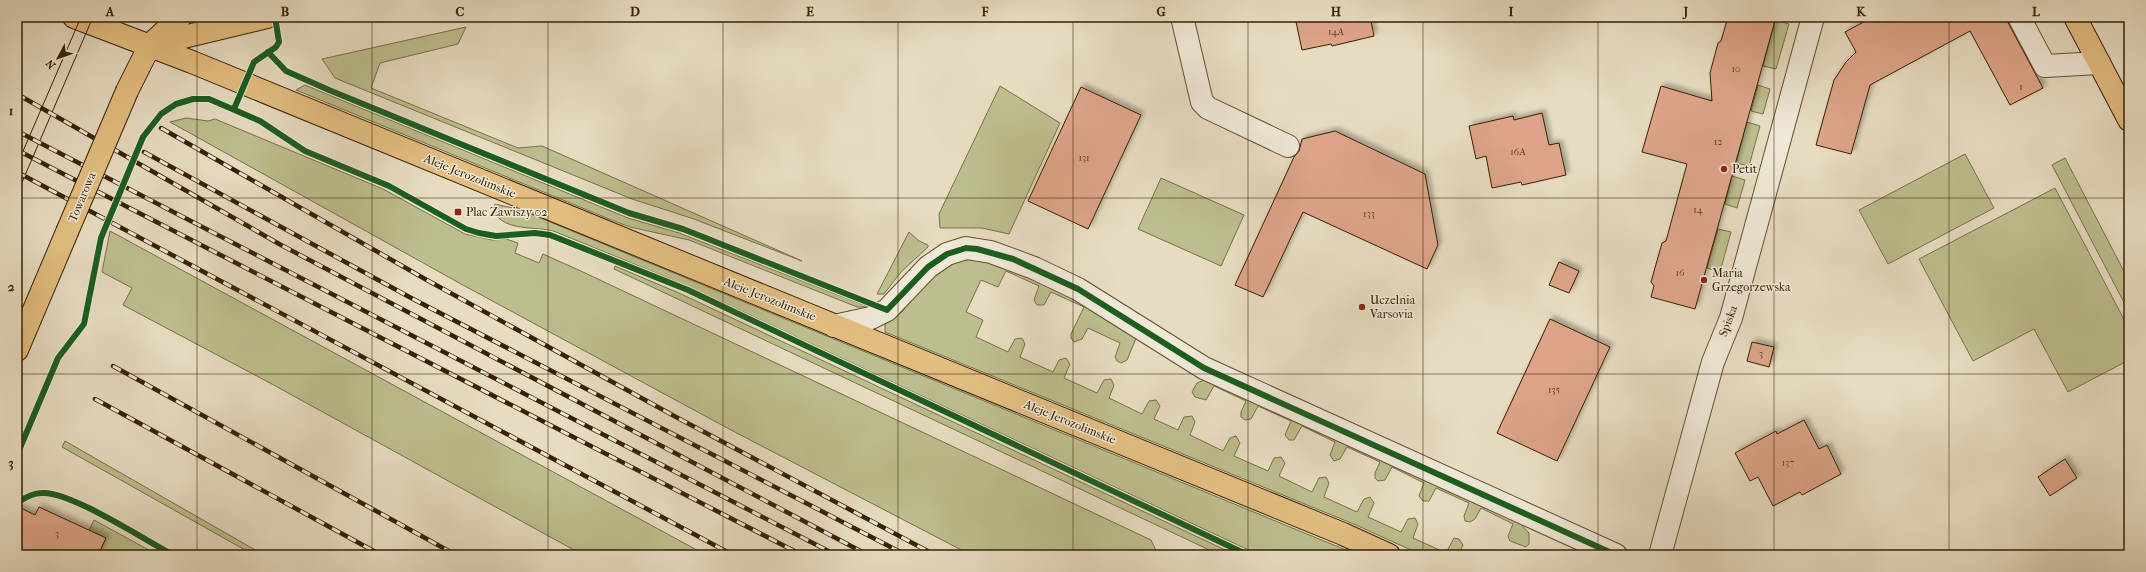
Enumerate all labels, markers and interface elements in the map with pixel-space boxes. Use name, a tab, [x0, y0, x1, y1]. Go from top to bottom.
text: A	[105, 4, 115, 19]
text: B	[281, 4, 290, 19]
text: C	[456, 4, 465, 19]
text: D	[630, 4, 640, 19]
text: E	[806, 4, 814, 19]
text: F	[981, 4, 989, 19]
text: G	[1156, 4, 1166, 19]
text: H	[1331, 4, 1342, 19]
text: I	[1508, 4, 1514, 19]
text: J	[1682, 4, 1689, 20]
text: K	[1856, 4, 1867, 19]
text: L	[2032, 4, 2041, 19]
house number: 14A	[1328, 26, 1344, 38]
north arrow	[38, 38, 78, 78]
text: N	[43, 56, 58, 72]
house number: 10	[1731, 63, 1741, 75]
house number: 1	[2019, 81, 2023, 93]
text: 1	[9, 103, 14, 118]
house number: 12	[1714, 136, 1722, 148]
house number: 16A	[1510, 146, 1526, 158]
street label: Aleje Jerozolimskie	[421, 151, 518, 201]
house number: 131	[1078, 152, 1090, 164]
place label: Petit	[1732, 162, 1758, 176]
marker: Petit	[1719, 164, 1729, 174]
street label: Towarowa	[65, 170, 99, 224]
house number: 14	[1693, 204, 1704, 216]
place label: Plac Zawiszy 02	[466, 205, 547, 219]
marker: Plac Zawiszy 02	[453, 207, 463, 217]
house number: 133	[1363, 208, 1375, 220]
place label: Maria Grzegorzewska	[1712, 266, 1791, 294]
house number: 16	[1676, 267, 1685, 279]
street label: Aleje Jerozolimskie	[721, 274, 818, 324]
marker: Maria Grzegorzewska	[1699, 275, 1709, 285]
text: 2	[8, 279, 15, 294]
place label: Uczelnia Varsovia	[1369, 293, 1416, 321]
marker: Uczelnia Varsovia	[1357, 302, 1367, 312]
street label: Spiska	[1716, 303, 1740, 339]
house number: 3	[1759, 348, 1763, 360]
house number: 135	[1548, 384, 1560, 396]
street label: Aleje Jerozolimskie	[1021, 397, 1118, 447]
text: 3	[8, 455, 14, 471]
house number: 137	[1782, 457, 1794, 469]
house number: 3	[55, 528, 59, 540]

